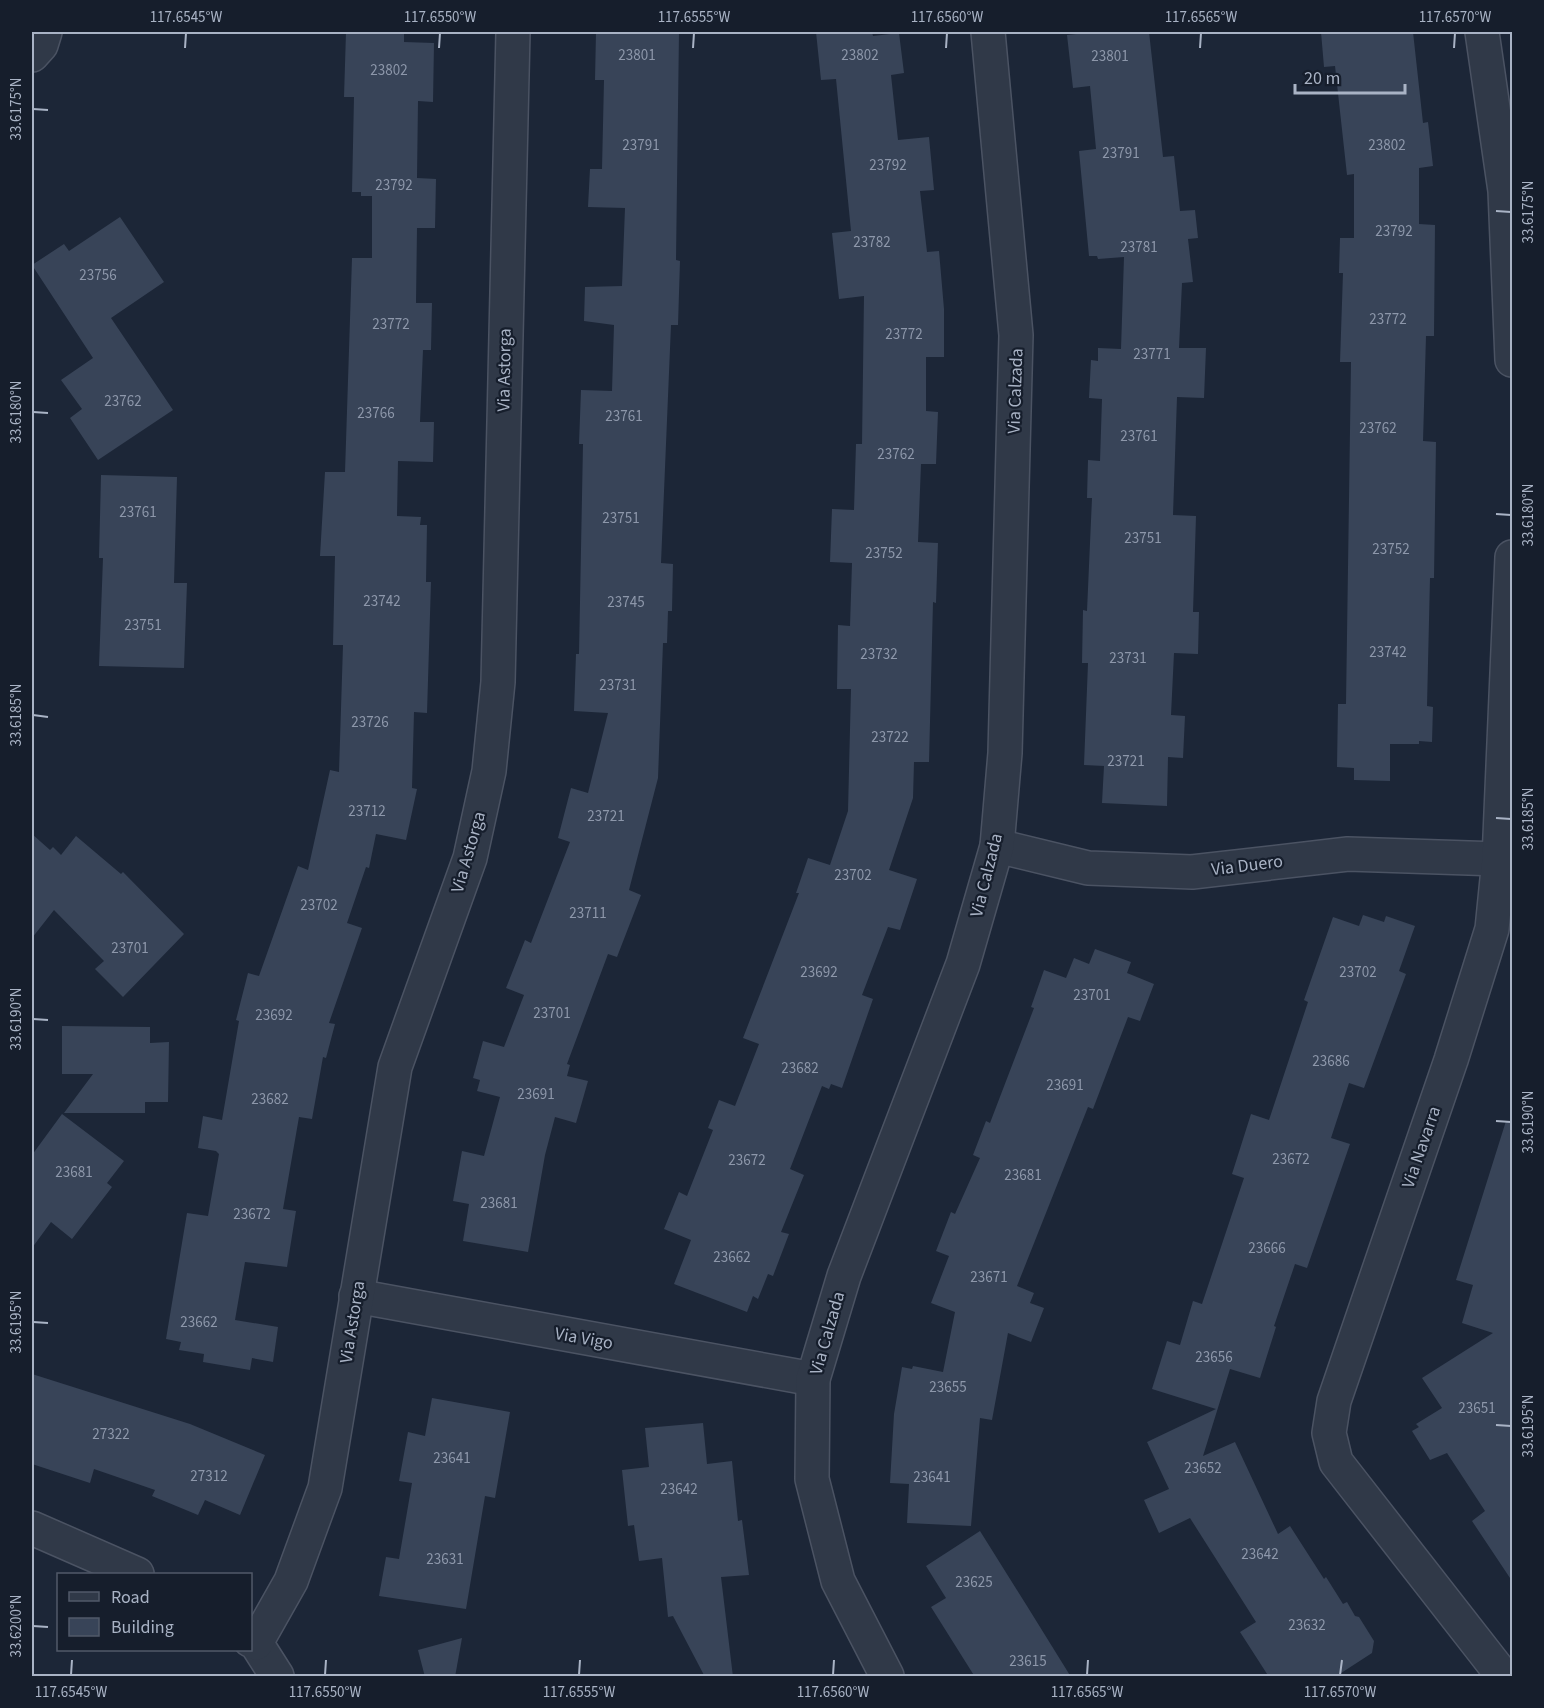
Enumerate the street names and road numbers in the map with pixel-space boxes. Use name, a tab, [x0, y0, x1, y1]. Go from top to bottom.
street label: Via Astorga	[491, 328, 518, 412]
street label: Via Calzada	[1002, 348, 1029, 434]
street label: Via Astorga	[445, 809, 492, 896]
street label: Via Calzada	[964, 831, 1009, 920]
street label: Via Duero	[1210, 849, 1284, 882]
street label: Via Navarra	[1396, 1103, 1447, 1192]
street label: Via Astorga	[334, 1279, 371, 1365]
street label: Via Calzada	[804, 1289, 851, 1378]
street label: Via Vigo	[553, 1321, 615, 1356]

